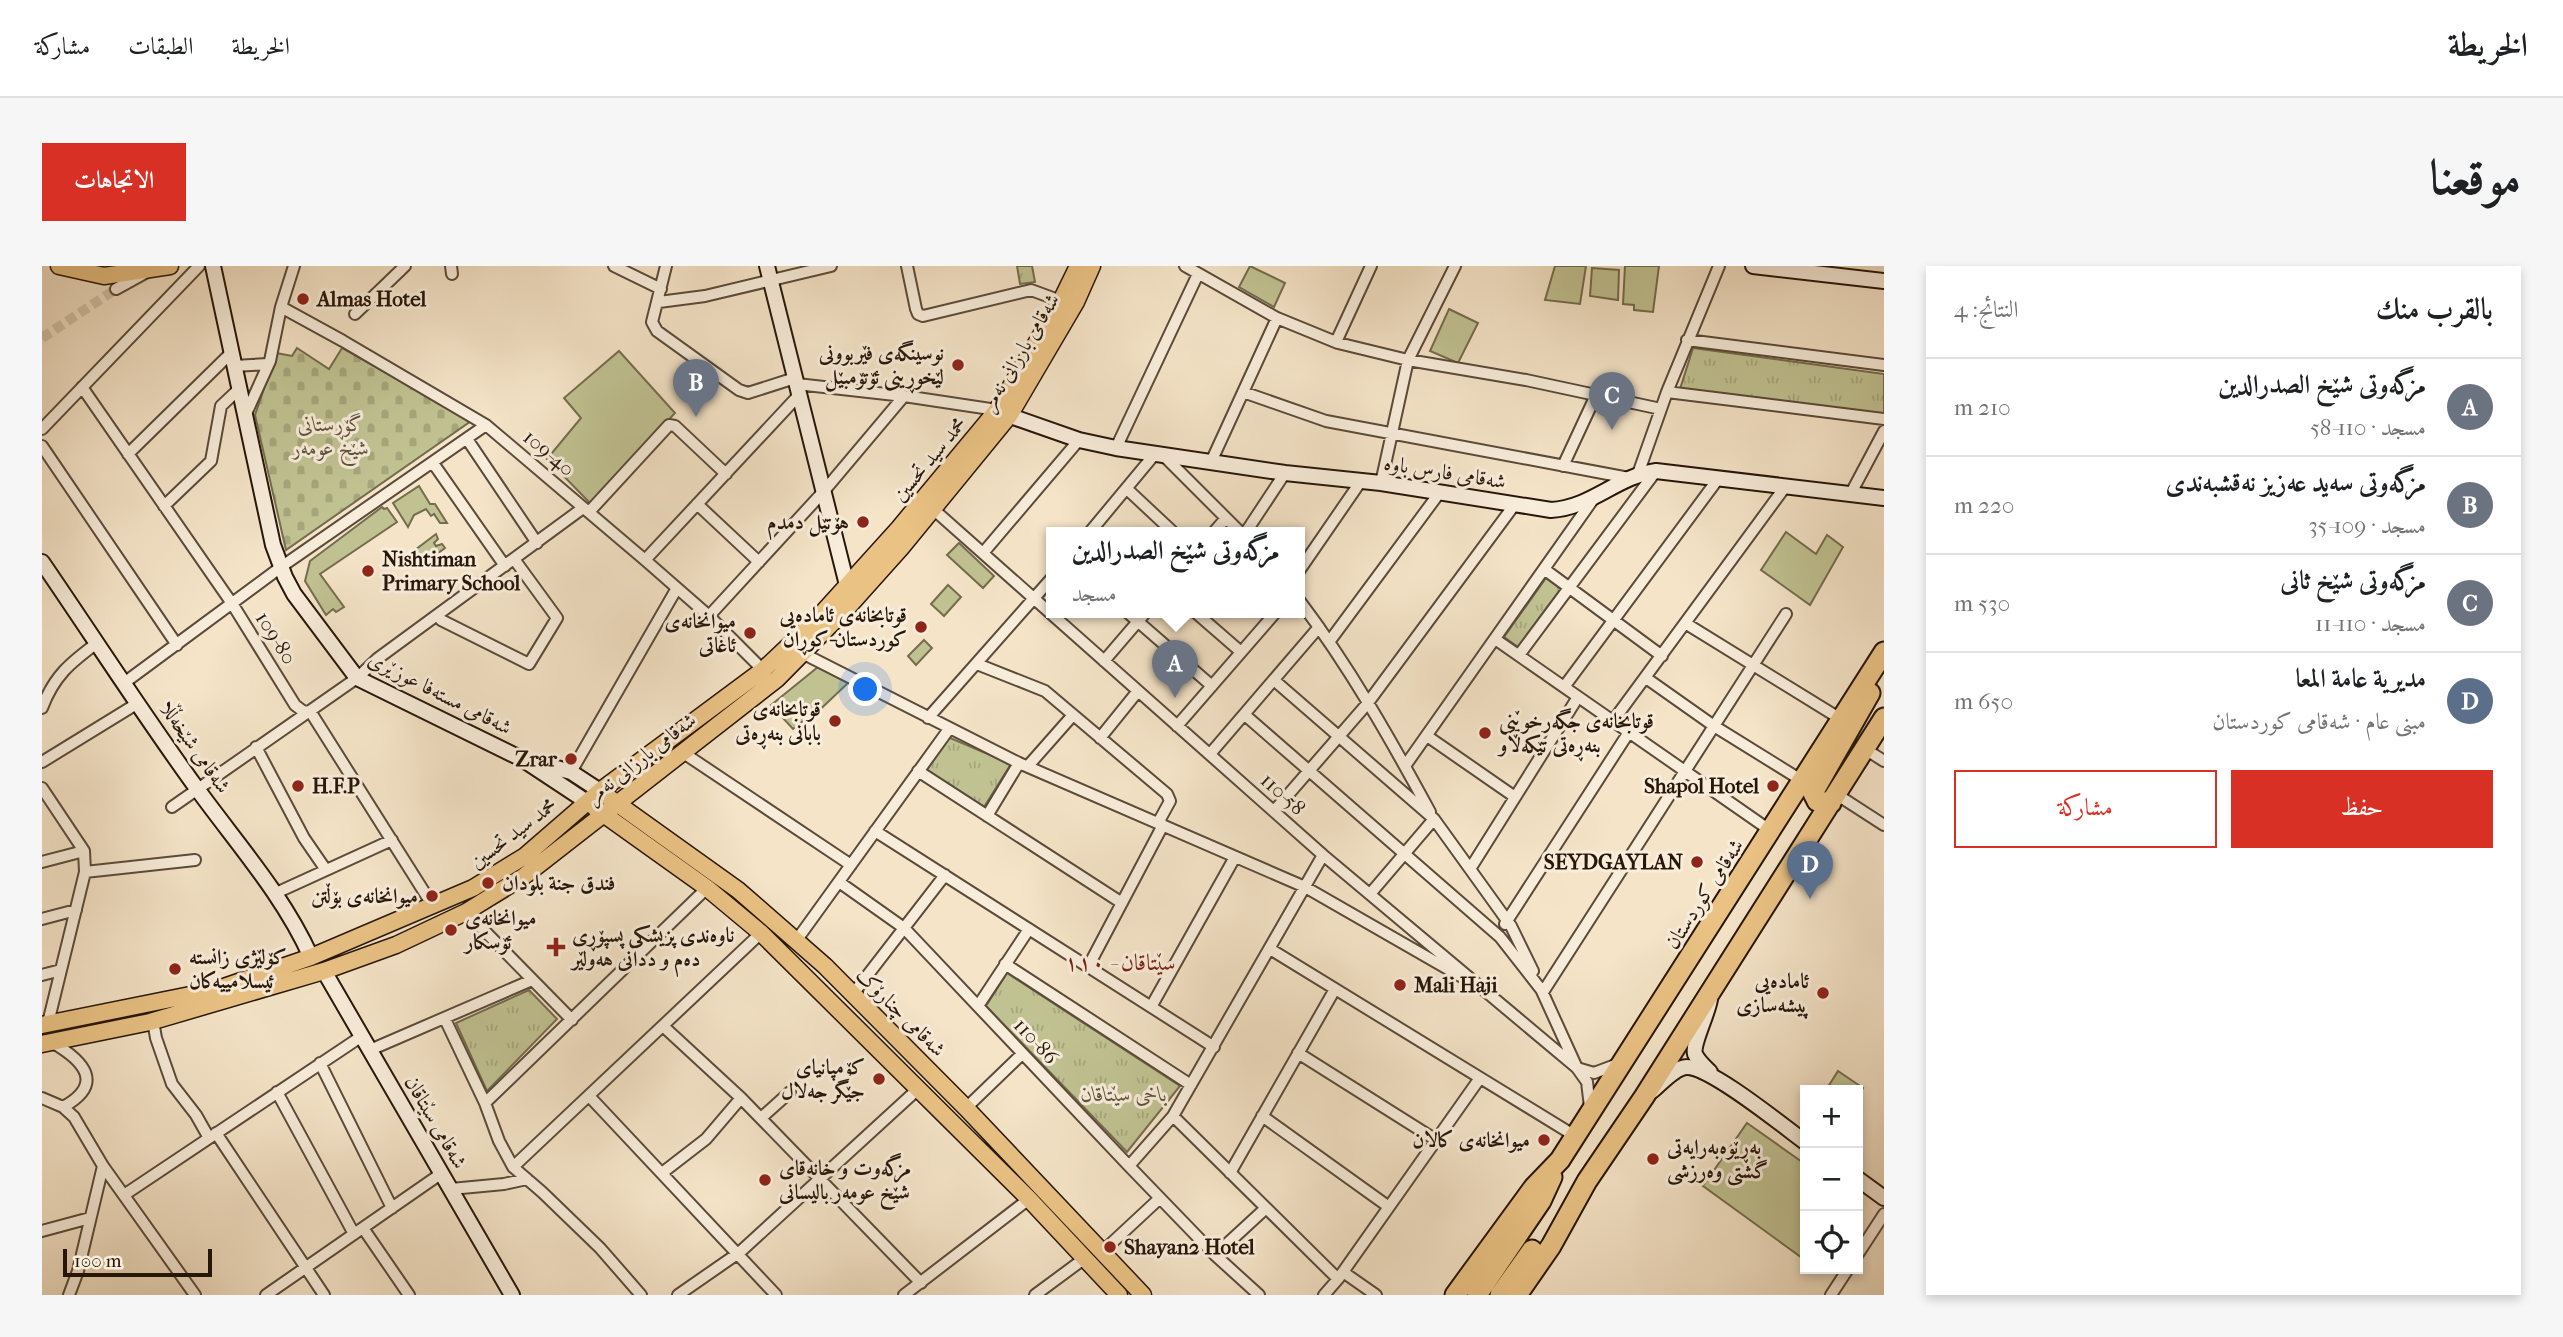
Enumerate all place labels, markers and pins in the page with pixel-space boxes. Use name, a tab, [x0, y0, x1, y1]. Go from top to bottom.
place label: Almas Hotel	[315, 287, 427, 311]
marker: Almas Hotel	[295, 291, 311, 307]
place label: نوسینگەی فێربوونی لێخوڕینی ئۆتۆمبێل	[818, 340, 944, 394]
marker: نوسینگەی فێربوونی لێخوڕینی ئۆتۆمبێل	[950, 357, 966, 373]
pin: B	[673, 359, 719, 417]
pin: C	[1589, 372, 1635, 430]
place label: هۆتێل دمدم	[767, 510, 849, 541]
marker: هۆتێل دمدم	[855, 514, 871, 530]
place label: Nishtiman Primary School	[382, 547, 520, 595]
marker: Nishtiman Primary School	[360, 563, 376, 579]
place label: قوتابخانەی ئامادەیی کوردستان-کوڕان	[779, 603, 907, 656]
place label: میوانخانەی ئاغاتی	[665, 609, 737, 658]
marker: قوتابخانەی ئامادەیی کوردستان-کوڕان	[913, 619, 929, 635]
marker: میوانخانەی ئاغاتی	[742, 625, 758, 641]
pin: A	[1152, 640, 1198, 698]
place label: قوتابخانەی بابانی بنەڕەتی	[734, 697, 821, 750]
place label: قوتابخانەی جگەرخوێنی بنەڕەتی تێکەڵاو	[1497, 708, 1654, 762]
marker: قوتابخانەی بابانی بنەڕەتی	[827, 713, 843, 729]
marker: قوتابخانەی جگەرخوێنی بنەڕەتی تێکەڵاو	[1477, 725, 1493, 741]
place label: Zrar	[515, 747, 558, 771]
marker: Zrar	[563, 751, 579, 767]
place label: H.F.P	[312, 774, 360, 798]
place label: Shapol Hotel	[1644, 774, 1759, 798]
marker: H.F.P	[290, 778, 306, 794]
marker: Shapol Hotel	[1765, 778, 1781, 794]
pin: D	[1787, 841, 1833, 899]
place label: SEYDGAYLAN	[1544, 850, 1683, 874]
marker: SEYDGAYLAN	[1689, 854, 1705, 870]
place label: فندق جنة بلودان	[502, 871, 616, 896]
marker: فندق جنة بلودان	[480, 875, 496, 891]
place label: میوانخانەی بۆڵتن	[311, 883, 418, 909]
marker: میوانخانەی بۆڵتن	[424, 888, 440, 904]
place label: میوانخانەی ئۆسکار	[463, 906, 536, 955]
marker: میوانخانەی ئۆسکار	[443, 922, 459, 938]
place label: ناوەندی پزیشکی پسپۆڕی دەم و ددانی هەولێر	[570, 923, 734, 978]
marker: ناوەندی پزیشکی پسپۆڕی دەم و ددانی هەولێر	[546, 937, 566, 957]
place label: کۆلێژی زانستە ئیسلامییەکان	[189, 945, 287, 993]
marker: کۆلێژی زانستە ئیسلامییەکان	[167, 961, 183, 977]
place label: ئامادەیی پیشەسازی	[1736, 969, 1810, 1019]
place label: Mali Haji	[1413, 973, 1498, 997]
marker: Mali Haji	[1392, 977, 1408, 993]
marker: ئامادەیی پیشەسازی	[1815, 985, 1831, 1001]
place label: کۆمپانیای جێگر جەلال	[781, 1055, 865, 1105]
marker: کۆمپانیای جێگر جەلال	[871, 1071, 887, 1087]
place label: میوانخانەی کالان	[1412, 1128, 1530, 1153]
marker: میوانخانەی کالان	[1536, 1132, 1552, 1148]
place label: بەڕێوەبەرایەتی گشتی وەرزشی	[1666, 1135, 1768, 1186]
marker: بەڕێوەبەرایەتی گشتی وەرزشی	[1645, 1151, 1661, 1167]
place label: مزگەوت و خانەقای شێخ عومەر بالیسانی	[778, 1153, 911, 1211]
marker: مزگەوت و خانەقای شێخ عومەر بالیسانی	[757, 1172, 773, 1188]
place label: Shayan2 Hotel	[1124, 1235, 1255, 1259]
marker: Shayan2 Hotel	[1102, 1239, 1118, 1255]

